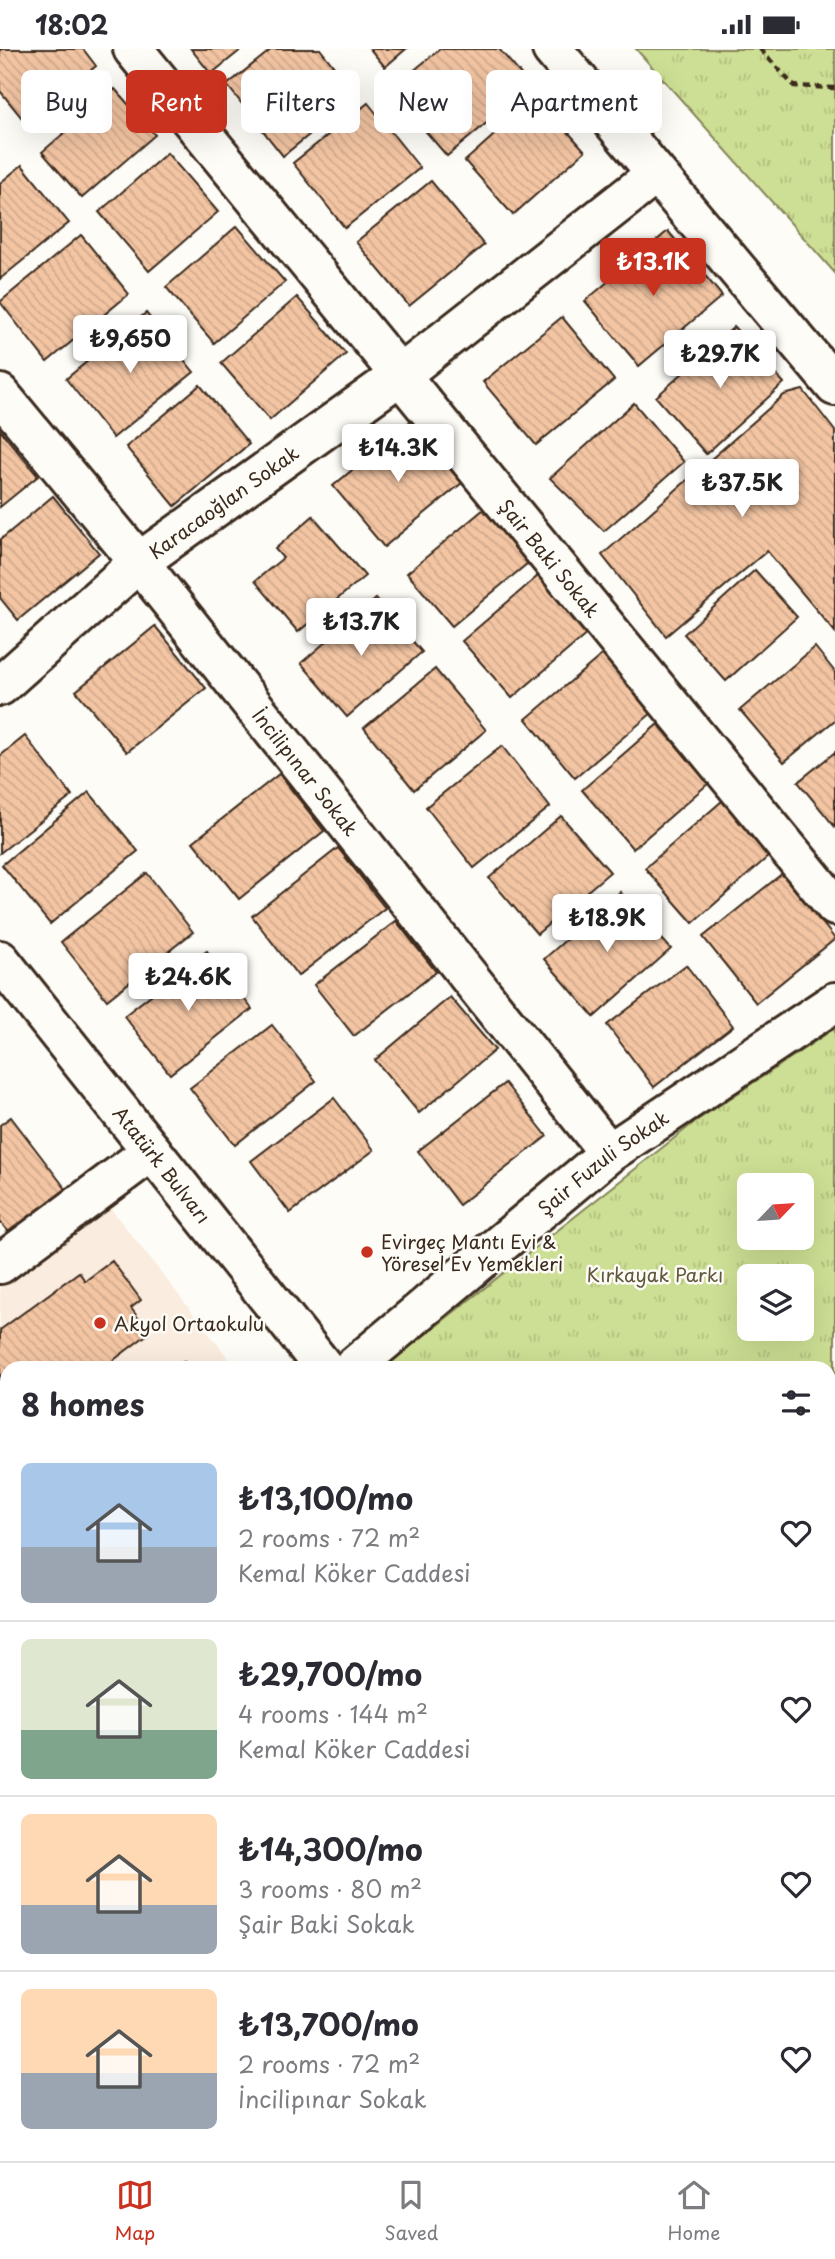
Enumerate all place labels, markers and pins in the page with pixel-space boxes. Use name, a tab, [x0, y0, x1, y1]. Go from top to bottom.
pin: ₺13.1K	[596, 239, 710, 298]
pin: ₺9,650	[73, 315, 187, 375]
pin: ₺29.7K	[663, 331, 777, 390]
pin: ₺14.3K	[341, 425, 455, 484]
pin: ₺37.5K	[685, 459, 799, 519]
pin: ₺13.7K	[304, 599, 418, 658]
pin: ₺18.9K	[550, 895, 664, 954]
pin: ₺24.6K	[131, 953, 245, 1013]
place label: Evirgeç Mantı Evi & Yöresel Ev Yemekleri	[381, 1227, 563, 1277]
marker: Evirgeç Mantı Evi & Yöresel Ev Yemekleri	[359, 1244, 375, 1260]
place label: Akyol Ortaokulu	[114, 1309, 264, 1337]
marker: Akyol Ortaokulu	[92, 1315, 108, 1331]

